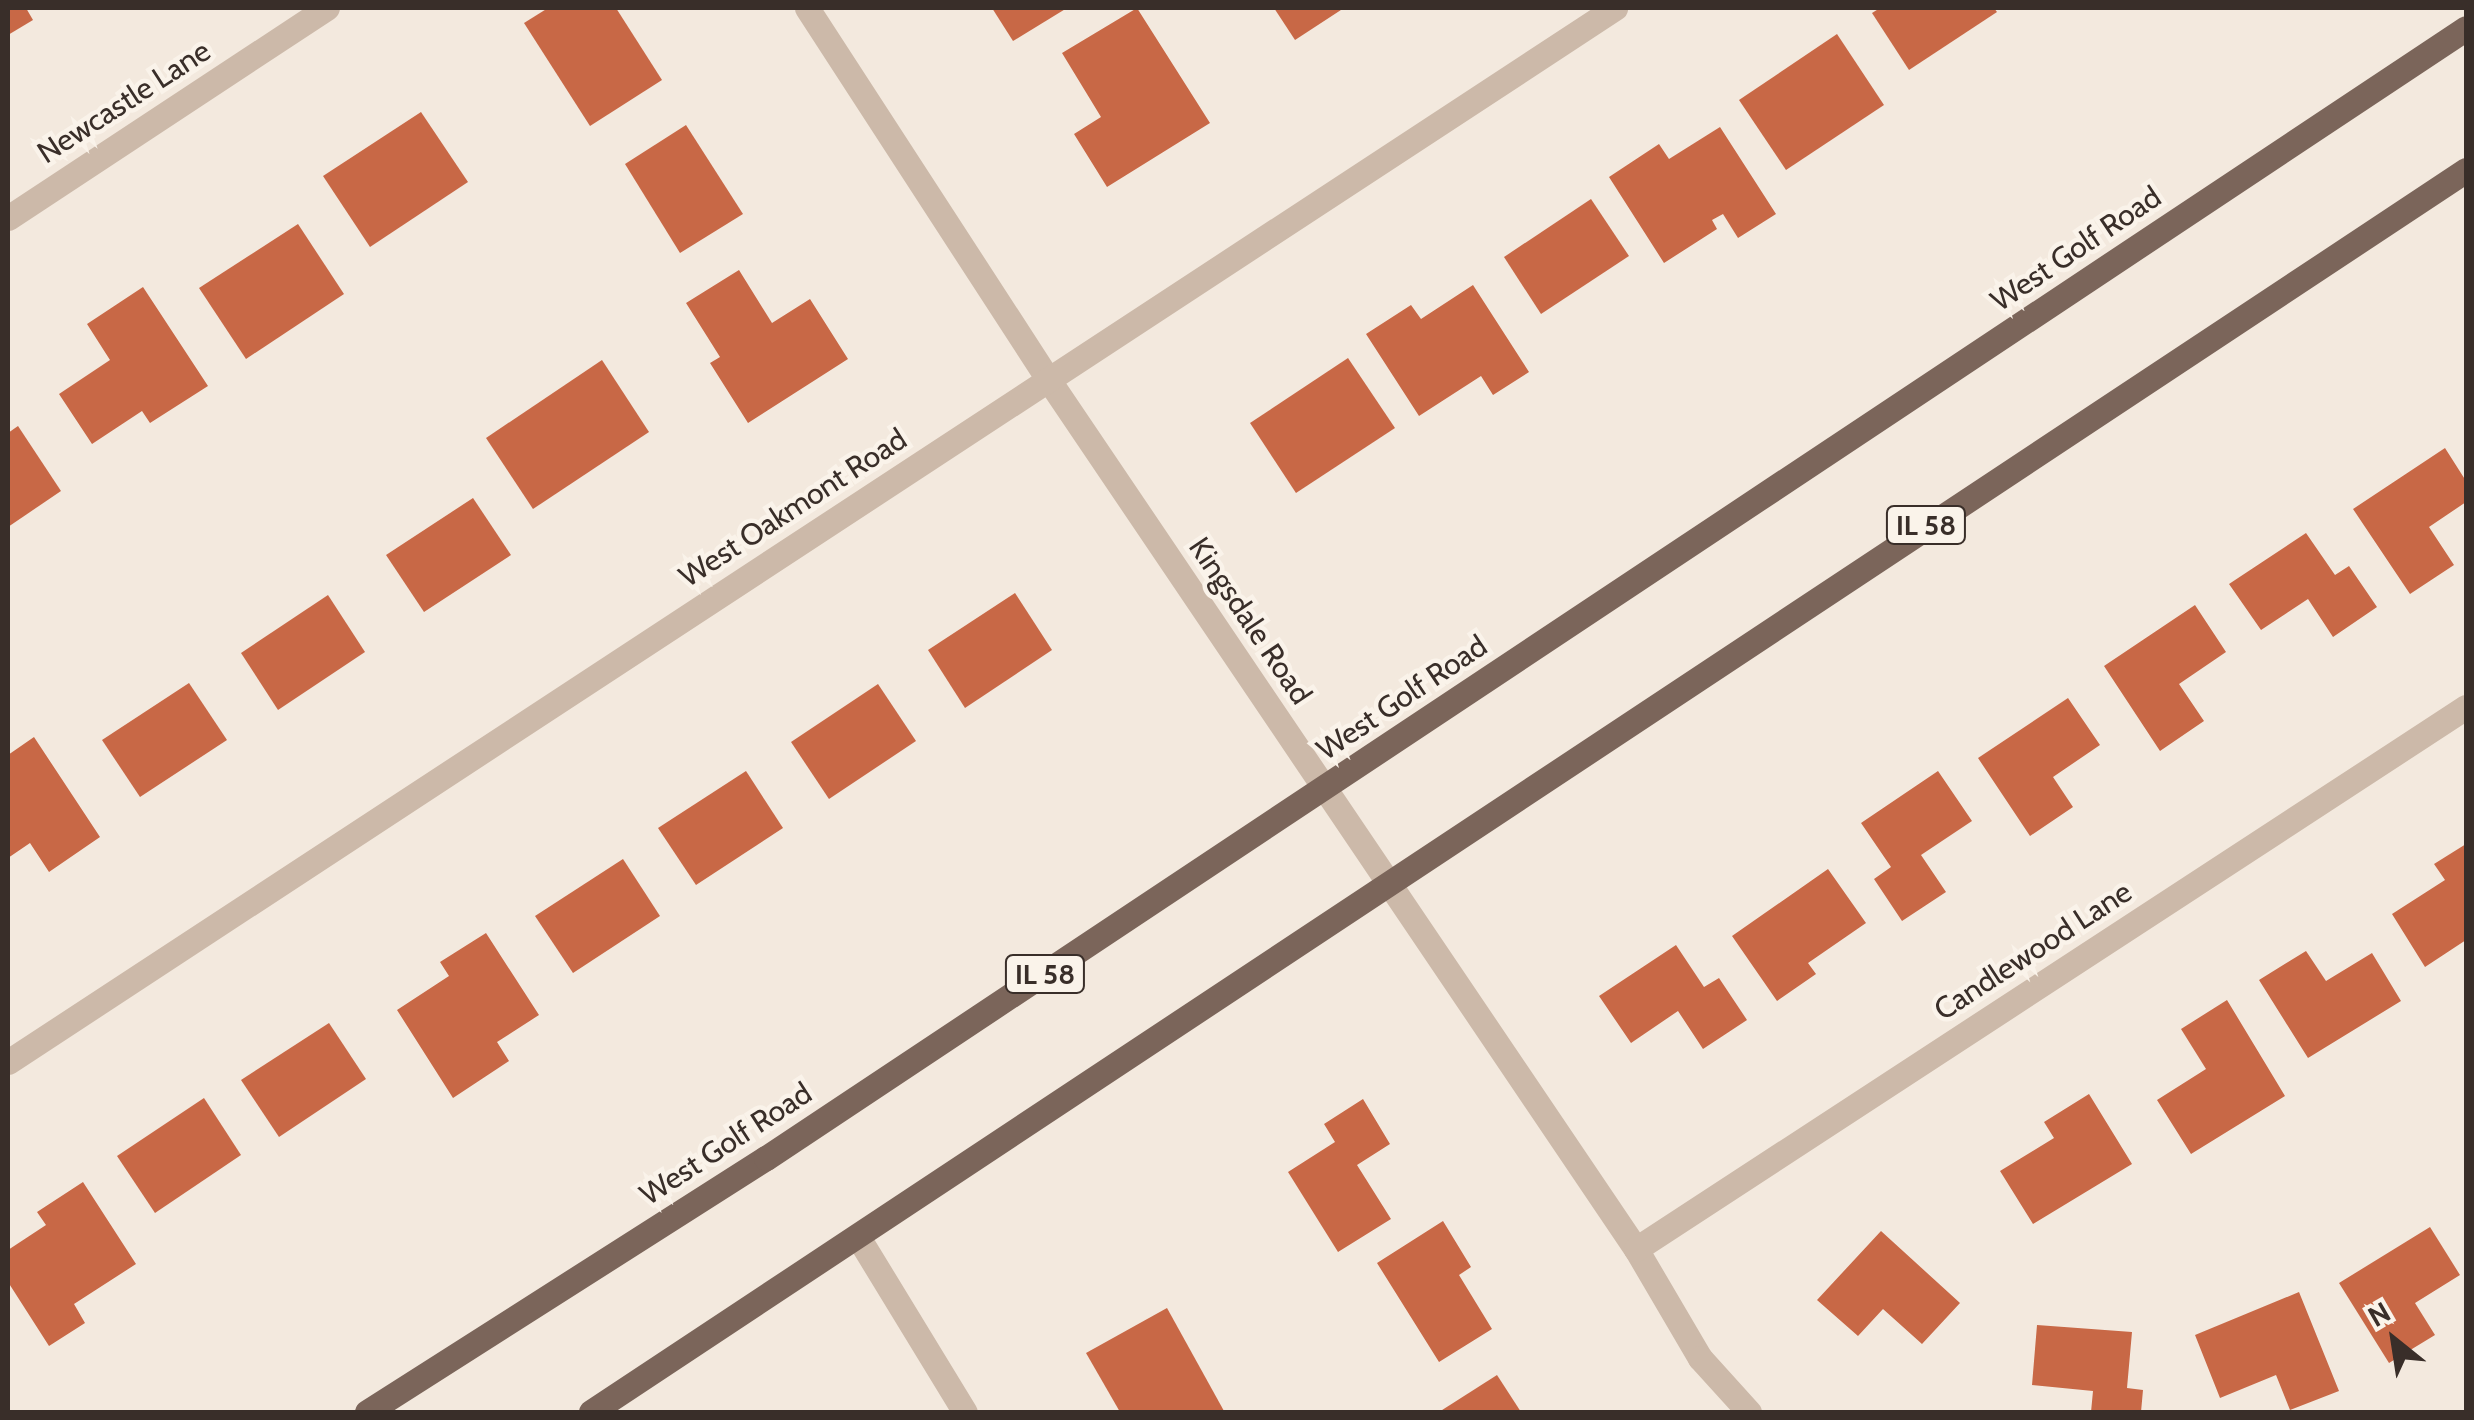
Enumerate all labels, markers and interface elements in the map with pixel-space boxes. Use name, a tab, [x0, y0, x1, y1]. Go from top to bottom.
street label: Newcastle Lane	[31, 33, 217, 171]
street label: West Golf Road	[1984, 179, 2168, 319]
street label: West Oakmont Road	[673, 421, 913, 595]
road number: IL 58	[1884, 502, 1968, 548]
street label: Kingsdale Road	[1181, 531, 1319, 711]
street label: West Golf Road	[1310, 628, 1494, 768]
street label: Candlewood Lane	[1928, 874, 2138, 1028]
road number: IL 58	[1002, 951, 1088, 997]
street label: West Golf Road	[634, 1075, 818, 1213]
north arrow	[2344, 1290, 2444, 1390]
text: N	[2362, 1294, 2396, 1334]

